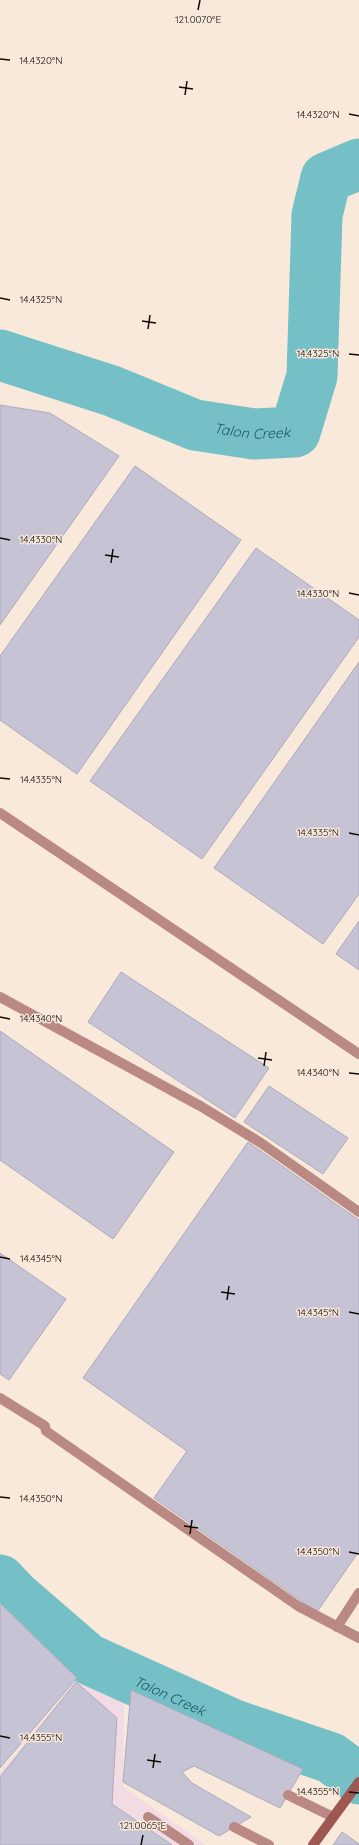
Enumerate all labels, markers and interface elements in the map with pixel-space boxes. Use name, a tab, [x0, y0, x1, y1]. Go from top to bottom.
text: 121.0070°E	[175, 13, 221, 26]
text: 14.4320°N	[20, 54, 62, 67]
text: 14.4320°N	[297, 108, 339, 121]
text: 14.4325°N	[20, 293, 62, 306]
text: 14.4325°N	[297, 347, 339, 360]
water label: Talon Creek	[213, 419, 292, 443]
text: 14.4330°N	[20, 533, 62, 546]
text: 14.4330°N	[297, 587, 339, 600]
text: 14.4335°N	[20, 773, 62, 786]
text: 14.4335°N	[297, 826, 339, 839]
text: 14.4340°N	[20, 1012, 62, 1025]
text: 14.4340°N	[297, 1066, 339, 1079]
text: 14.4345°N	[20, 1252, 62, 1265]
text: 14.4345°N	[297, 1306, 339, 1319]
text: 14.4350°N	[20, 1492, 62, 1505]
text: 14.4350°N	[297, 1545, 339, 1558]
water label: Talon Creek	[131, 1672, 210, 1721]
text: 14.4355°N	[20, 1731, 62, 1744]
text: 14.4355°N	[297, 1785, 339, 1798]
text: 121.0065°E	[120, 1819, 167, 1832]

